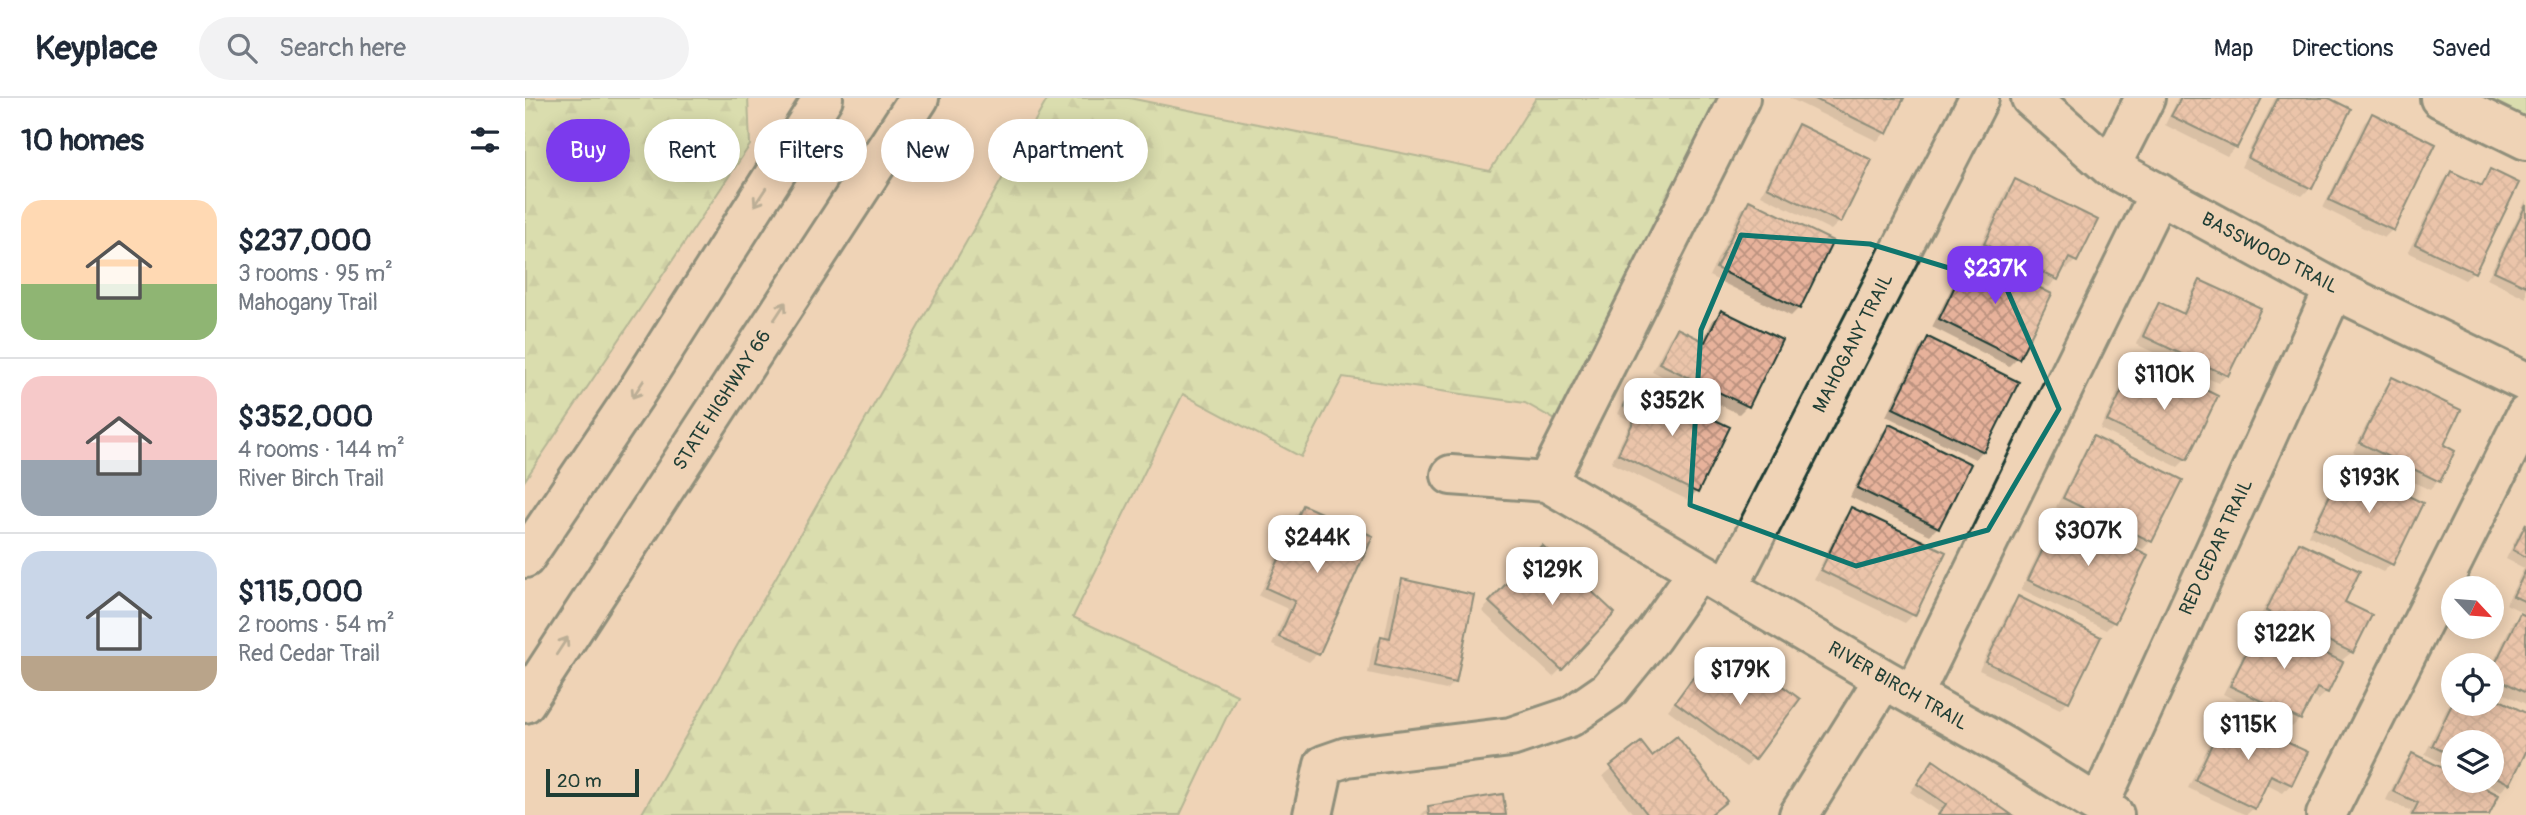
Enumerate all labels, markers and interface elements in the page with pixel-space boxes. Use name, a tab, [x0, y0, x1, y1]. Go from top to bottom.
search box	[199, 17, 689, 80]
text: Keyplace	[35, 28, 157, 69]
icon: search	[223, 29, 261, 67]
text: Search here	[279, 32, 406, 64]
text: Map	[2214, 34, 2254, 63]
text: Directions	[2292, 34, 2393, 63]
text: Saved	[2431, 34, 2491, 63]
chip: Buy	[546, 119, 630, 182]
chip: Rent	[644, 119, 740, 182]
chip: Filters	[754, 119, 867, 182]
chip: New	[881, 119, 974, 182]
chip: Apartment	[988, 119, 1148, 182]
icon: filters	[466, 121, 504, 159]
text: 10 homes	[21, 122, 144, 159]
one-way arrow	[753, 187, 767, 207]
street label: BASSWOOD TRAIL	[2197, 207, 2343, 299]
text: $237,000	[238, 222, 372, 259]
icon: home	[77, 228, 161, 312]
pin: $237K	[1946, 246, 2044, 306]
text: $237K	[1963, 254, 2027, 283]
text: 3 rooms · 95 m²	[238, 259, 393, 288]
street label: MAHOGANY TRAIL	[1808, 269, 1898, 417]
text: Mahogany Trail	[238, 288, 378, 317]
one-way arrow	[772, 302, 787, 321]
street label: STATE HIGHWAY 66	[668, 325, 776, 475]
pin: $110K	[2115, 352, 2213, 412]
text: $110K	[2134, 360, 2194, 389]
pin: $352K	[1623, 378, 1721, 438]
one-way arrow	[631, 379, 645, 398]
text: $352K	[1640, 386, 1704, 415]
text: $352,000	[238, 398, 373, 435]
icon: home	[77, 404, 161, 488]
text: 4 rooms · 144 m²	[238, 435, 405, 464]
pin: $193K	[2320, 456, 2418, 515]
text: $193K	[2339, 463, 2399, 492]
text: River Birch Trail	[238, 464, 384, 493]
street label: RED CEDAR TRAIL	[2174, 475, 2258, 619]
pin: $307K	[2039, 508, 2137, 568]
pin: $244K	[1268, 516, 1366, 575]
text: $307K	[2054, 516, 2122, 545]
text: $244K	[1284, 523, 1350, 552]
pin: $129K	[1503, 547, 1601, 607]
text: $129K	[1522, 555, 1582, 584]
text: $115,000	[238, 573, 363, 610]
north arrow	[2441, 576, 2504, 639]
map controls	[2441, 576, 2504, 793]
icon: home	[77, 579, 161, 663]
text: 2 rooms · 54 m²	[238, 610, 395, 639]
pin: $122K	[2235, 612, 2333, 671]
text: $122K	[2253, 619, 2315, 648]
one-way arrow	[555, 636, 569, 656]
street label: RIVER BIRCH TRAIL	[1824, 636, 1972, 736]
text: Red Cedar Trail	[238, 639, 380, 668]
pin: $179K	[1691, 648, 1789, 707]
button: locate	[2441, 653, 2504, 716]
text: $179K	[1710, 655, 1770, 684]
pin: $115K	[2199, 702, 2297, 762]
text: $115K	[2220, 710, 2276, 739]
button: layers	[2441, 730, 2504, 793]
scale bar	[546, 766, 639, 798]
text: 20 m	[557, 769, 602, 793]

